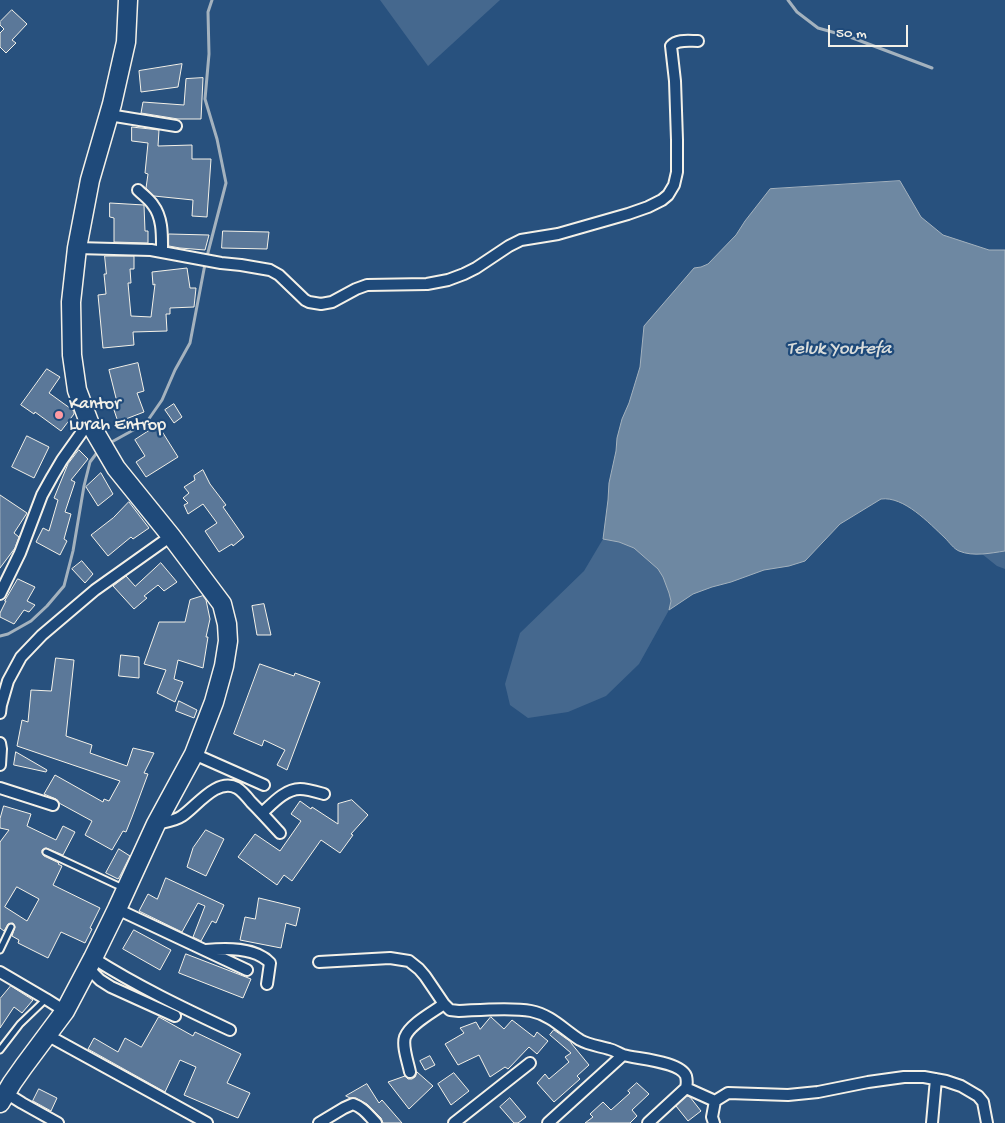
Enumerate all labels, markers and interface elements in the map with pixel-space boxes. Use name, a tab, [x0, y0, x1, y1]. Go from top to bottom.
scale bar	[830, 15, 910, 47]
text: 50 m	[836, 25, 867, 43]
water label: Teluk Youtefa	[787, 339, 891, 361]
place label: Kantor Lurah Entrop	[69, 394, 166, 436]
marker: Kantor Lurah Entrop	[53, 409, 65, 421]

